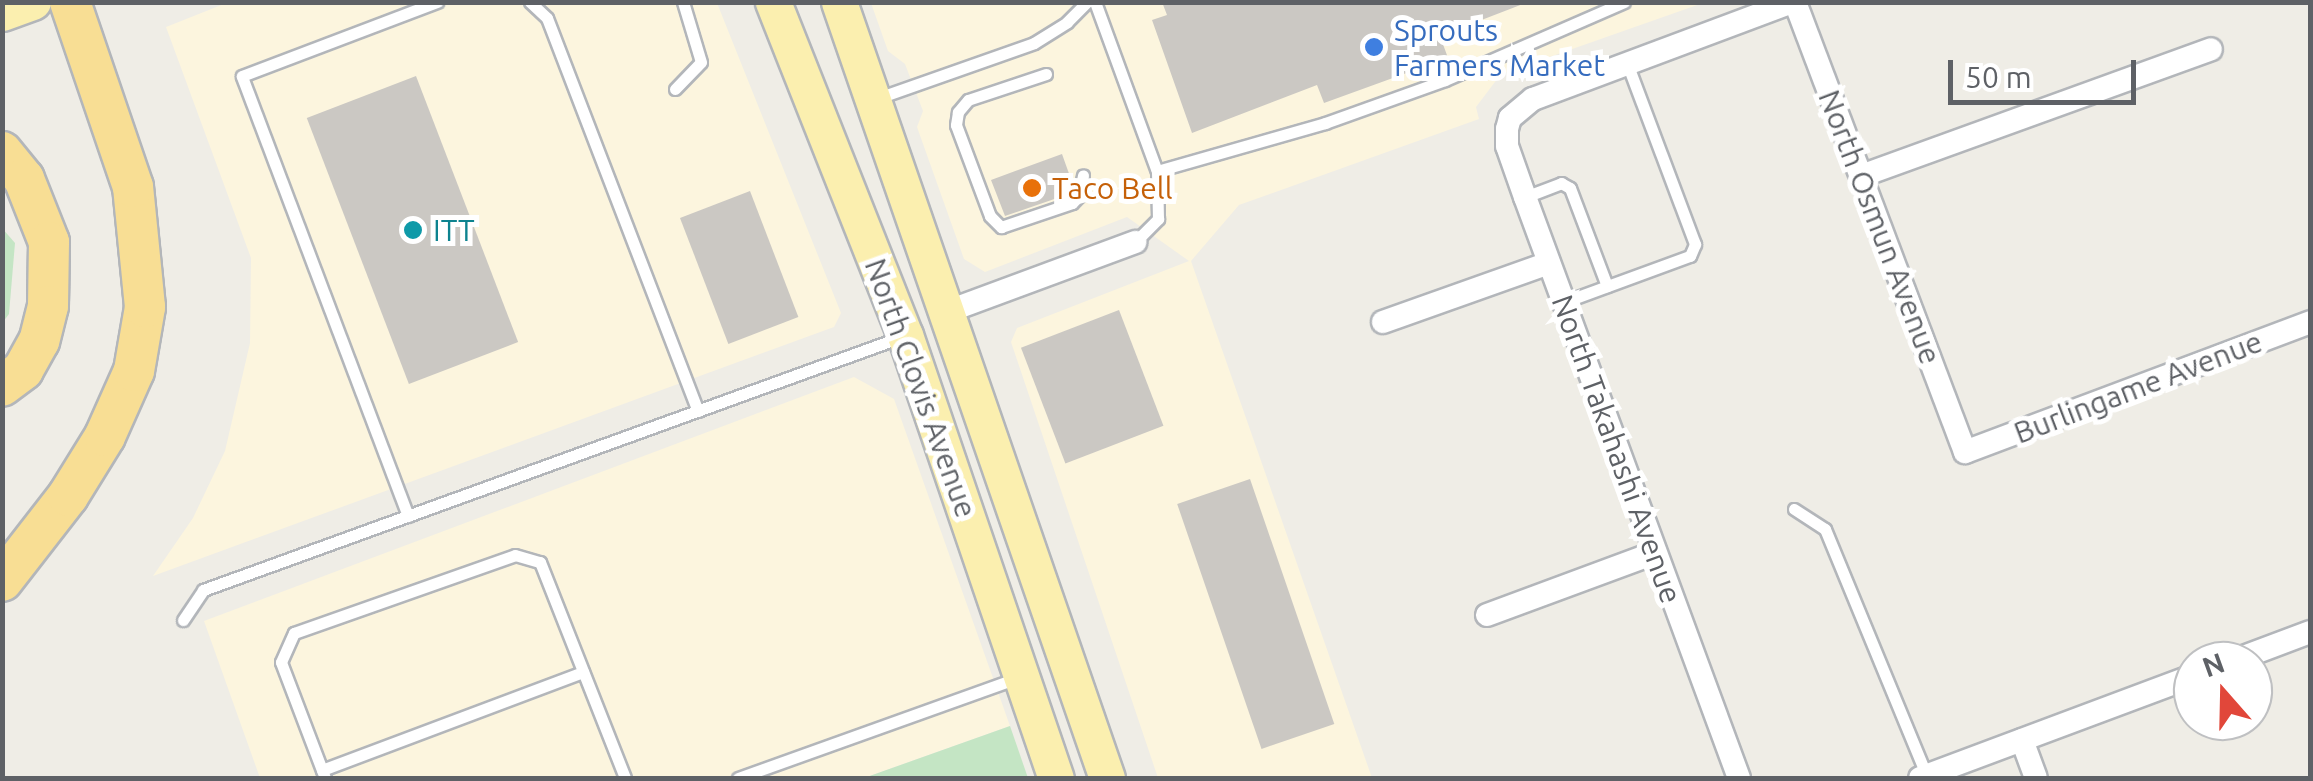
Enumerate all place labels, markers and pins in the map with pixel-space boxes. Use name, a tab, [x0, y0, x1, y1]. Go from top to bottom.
place label: Sprouts Farmers Market	[1394, 12, 1605, 82]
marker: Sprouts Farmers Market	[1363, 36, 1385, 58]
place label: Taco Bell	[1052, 170, 1173, 206]
marker: Taco Bell	[1021, 177, 1043, 199]
place label: ITT	[433, 212, 475, 248]
marker: ITT	[402, 219, 424, 241]

